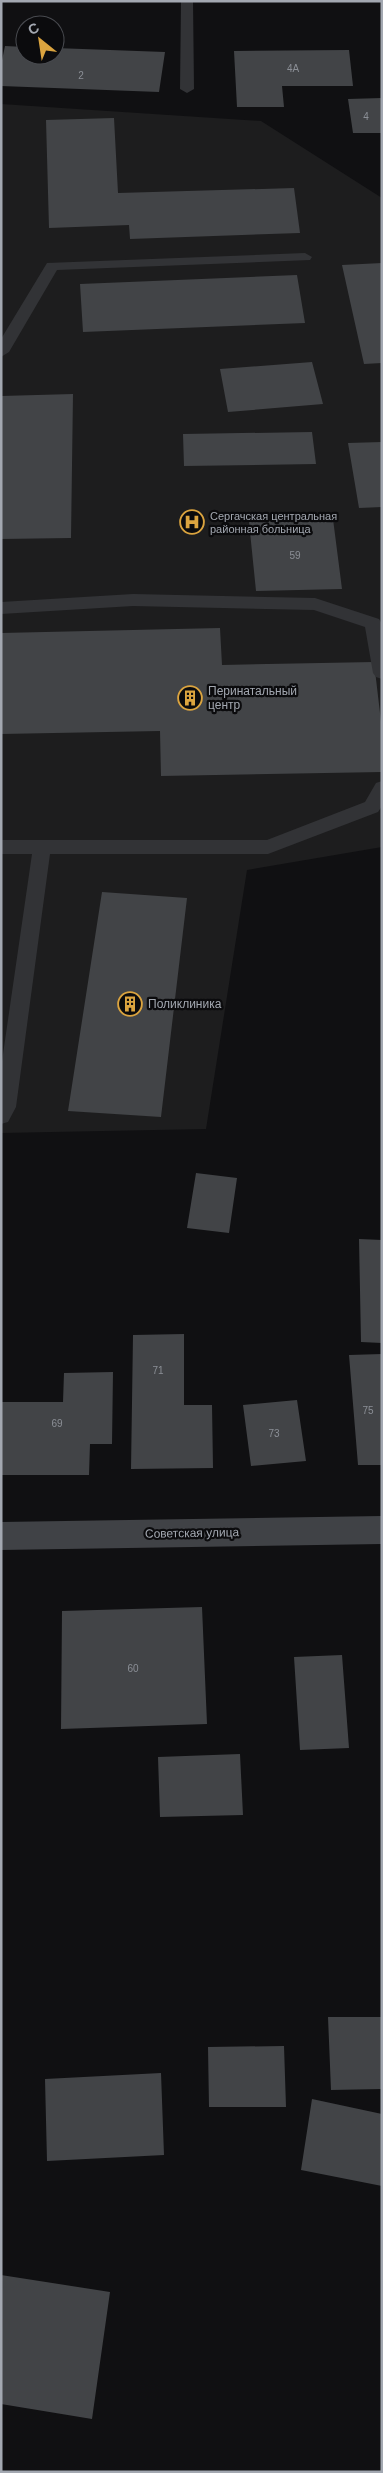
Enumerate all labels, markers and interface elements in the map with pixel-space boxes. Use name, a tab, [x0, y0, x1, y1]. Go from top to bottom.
north arrow	[15, 15, 65, 65]
text: С	[25, 19, 42, 38]
house number: 4А	[287, 63, 299, 74]
house number: 2	[78, 70, 84, 81]
house number: 4	[363, 111, 369, 122]
hospital icon: Сергачская центральная районная больница	[179, 509, 205, 535]
place label: Сергачская центральная районная больница	[210, 510, 337, 535]
house number: 59	[289, 550, 301, 561]
place label: Перинатальный центр	[208, 684, 297, 712]
building icon: Перинатальный центр	[177, 685, 203, 711]
building icon: Поликлиника	[117, 991, 143, 1017]
place label: Поликлиника	[148, 997, 222, 1011]
house number: 71	[152, 1365, 164, 1376]
house number: 75	[362, 1405, 374, 1416]
house number: 69	[51, 1418, 63, 1429]
house number: 73	[268, 1428, 280, 1439]
street label: Советская улица	[145, 1525, 240, 1541]
house number: 60	[127, 1663, 139, 1674]

